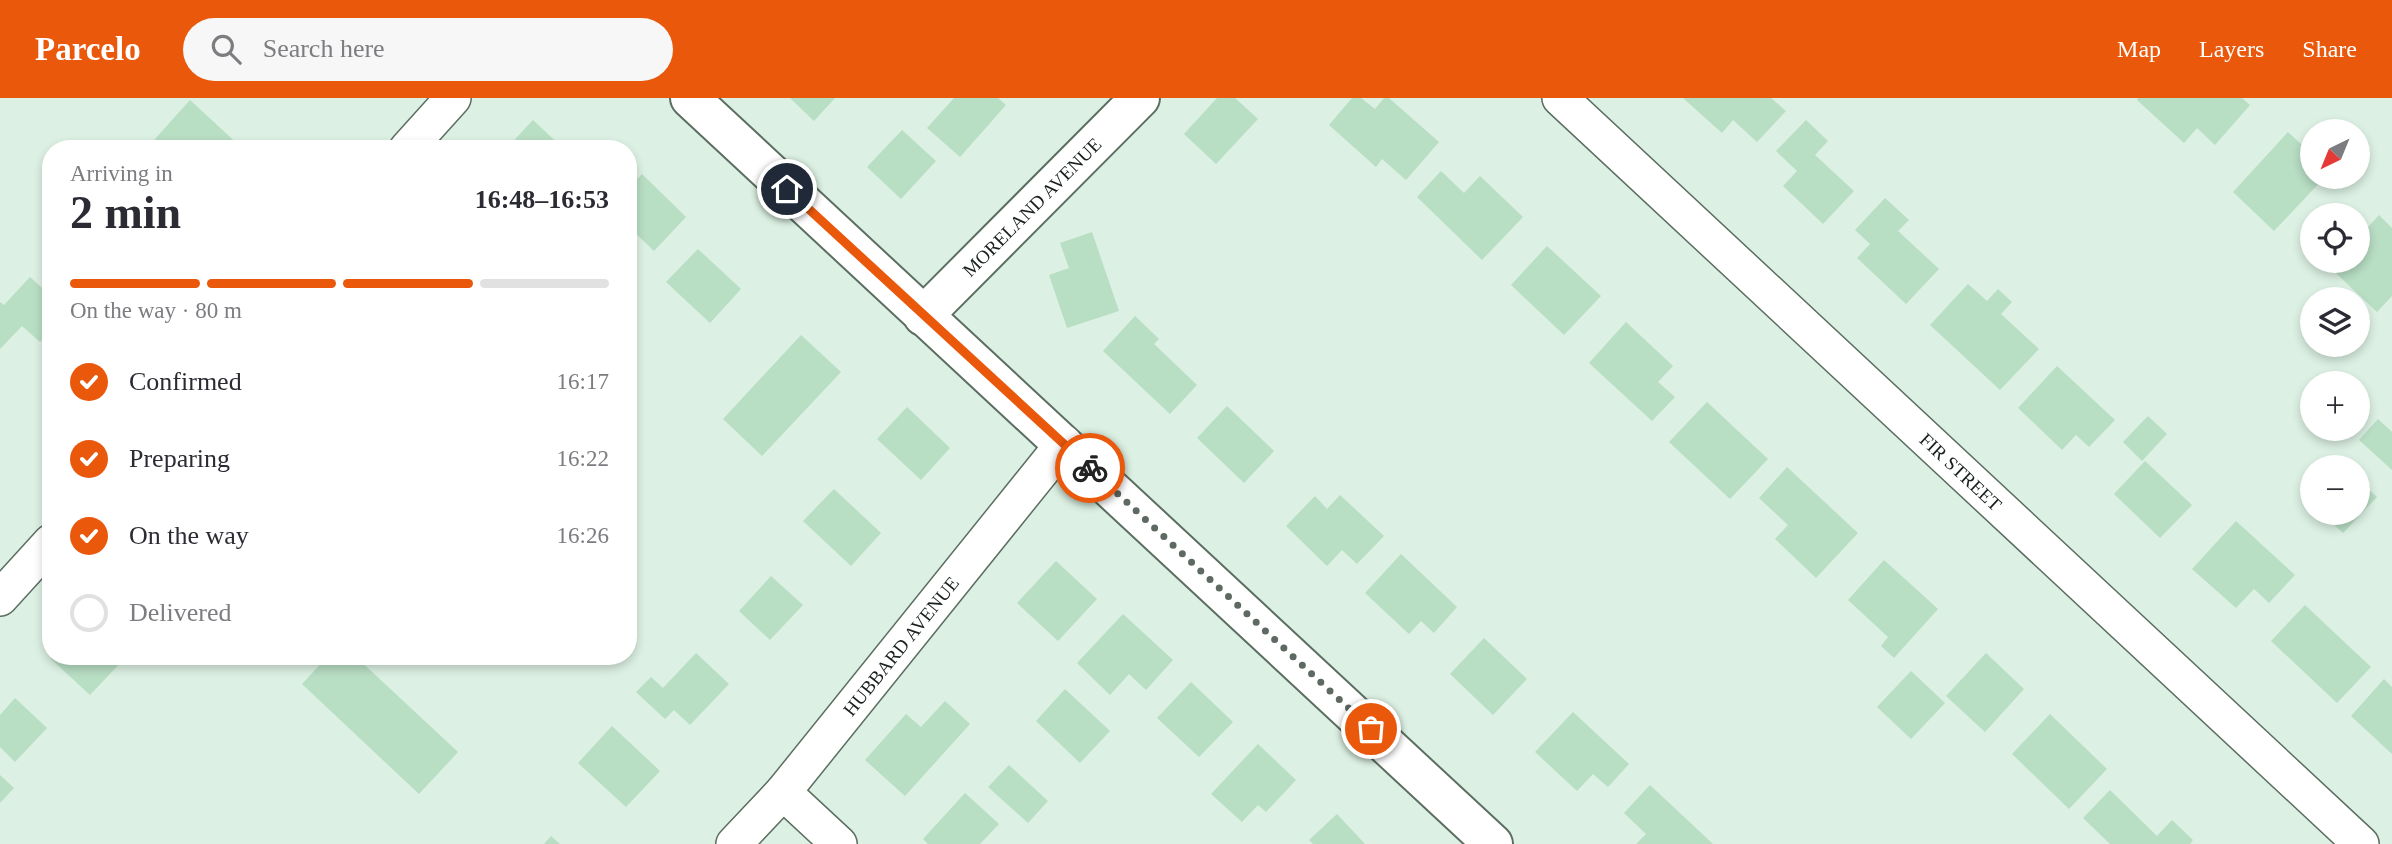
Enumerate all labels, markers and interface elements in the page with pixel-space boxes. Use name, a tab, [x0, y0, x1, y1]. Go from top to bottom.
search box	[183, 18, 673, 81]
icon: search	[207, 30, 245, 68]
text: Parcelo	[35, 31, 141, 67]
text: Search here	[263, 34, 385, 63]
text: Map	[2117, 36, 2161, 62]
text: Layers	[2199, 36, 2264, 62]
text: Share	[2302, 36, 2357, 62]
north arrow	[2300, 119, 2370, 189]
map controls	[2300, 119, 2370, 525]
street label: MORELAND AVENUE	[958, 133, 1105, 281]
pin	[757, 159, 817, 219]
text: Arriving in	[70, 161, 173, 186]
icon: home	[768, 170, 806, 208]
text: 16:48–16:53	[475, 185, 609, 214]
text: 2 min	[70, 187, 181, 238]
button: locate	[2300, 203, 2370, 273]
button: layers	[2300, 287, 2370, 357]
text: On the way · 80 m	[70, 298, 242, 323]
icon: check	[70, 363, 108, 401]
text: Confirmed	[129, 367, 242, 396]
text: 16:17	[557, 369, 609, 394]
button: +	[2300, 371, 2370, 441]
street label: FIR STREET	[1916, 428, 2007, 515]
courier	[1055, 433, 1125, 503]
icon: check	[70, 440, 108, 478]
text: Preparing	[129, 444, 230, 473]
text: 16:22	[557, 446, 609, 471]
icon: bike	[1071, 449, 1109, 487]
button: −	[2300, 455, 2370, 525]
icon: check	[70, 517, 108, 555]
text: On the way	[129, 521, 249, 550]
text: 16:26	[557, 523, 609, 548]
street label: HUBBARD AVENUE	[838, 572, 963, 720]
text: Delivered	[129, 598, 232, 627]
pin	[1341, 699, 1401, 759]
icon: bag	[1352, 710, 1390, 748]

